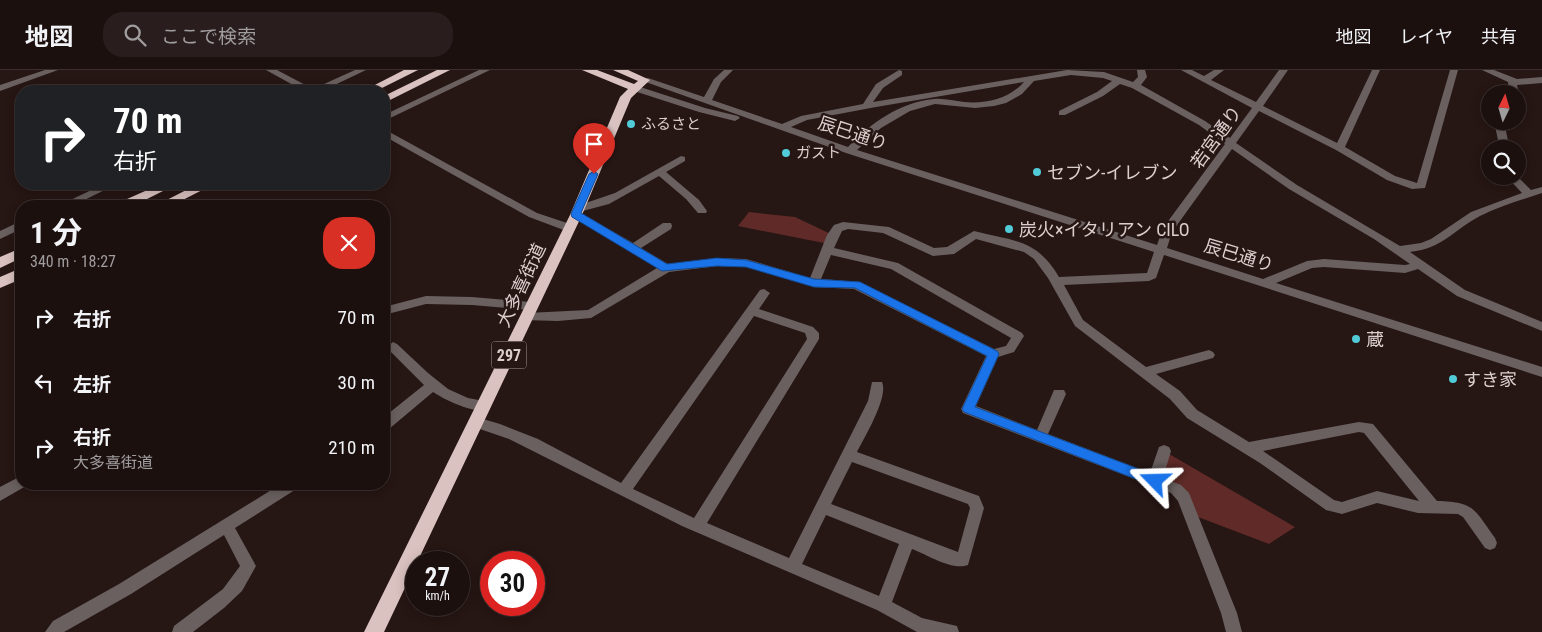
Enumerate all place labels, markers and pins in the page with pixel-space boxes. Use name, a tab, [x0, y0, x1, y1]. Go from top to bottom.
place label: ふるさと	[641, 115, 701, 133]
marker: ふるさと	[625, 118, 637, 130]
pin	[573, 123, 615, 174]
place label: ガスト	[796, 144, 841, 162]
marker: ガスト	[780, 147, 792, 159]
place label: セブン-イレブン	[1047, 162, 1177, 183]
marker: セブン-イレブン	[1031, 166, 1043, 178]
place label: 炭火×イタリアン CILO	[1019, 219, 1190, 240]
marker: 炭火×イタリアン CILO	[1003, 223, 1015, 235]
place label: 蔵	[1366, 329, 1384, 350]
marker: 蔵	[1350, 333, 1362, 345]
place label: すき家	[1463, 369, 1517, 390]
marker: すき家	[1447, 373, 1459, 385]

